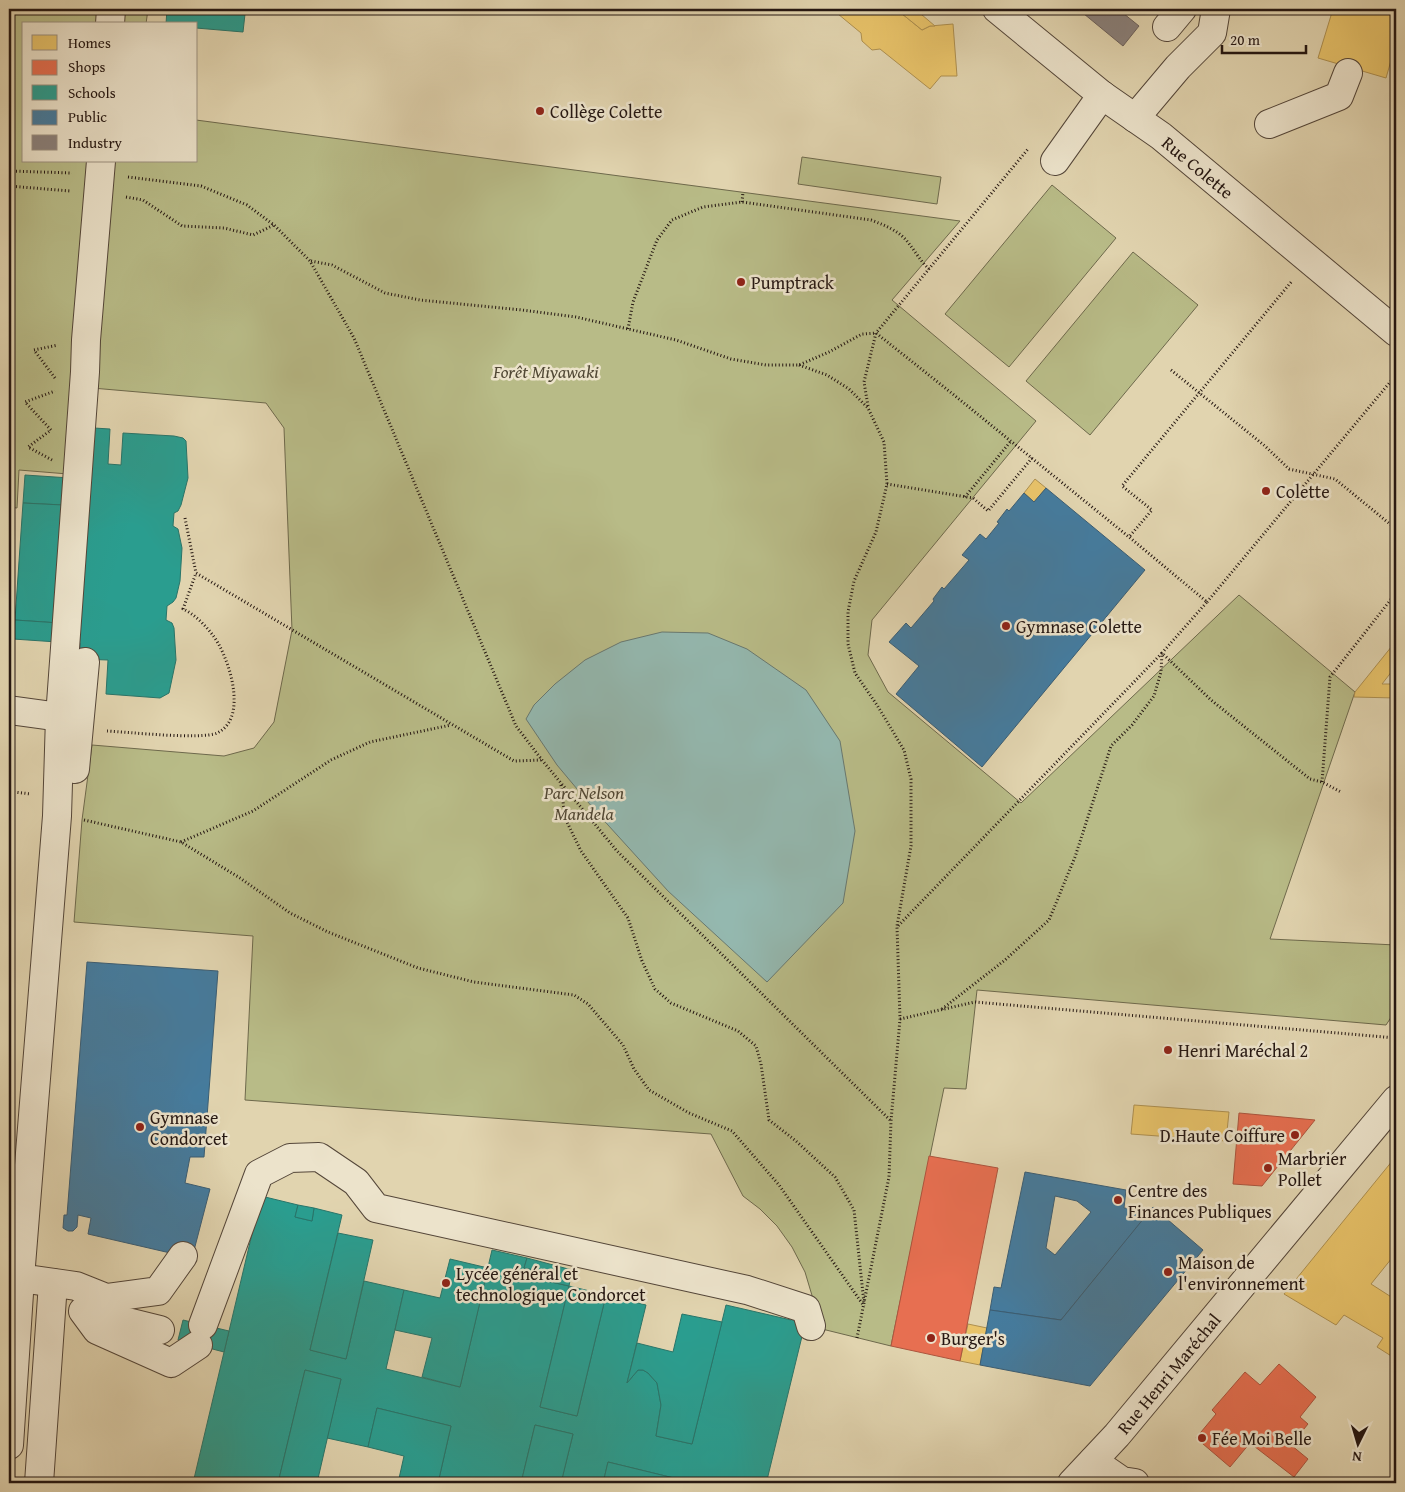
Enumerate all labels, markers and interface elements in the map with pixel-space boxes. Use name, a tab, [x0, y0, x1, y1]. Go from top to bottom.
legend	[22, 22, 198, 162]
scale bar	[1222, 22, 1306, 54]
text: 20 m	[1230, 29, 1261, 50]
text: Homes	[68, 32, 111, 53]
text: Shops	[68, 56, 105, 77]
text: Schools	[68, 82, 116, 103]
place label: Collège Colette	[550, 98, 663, 125]
marker: Collège Colette	[534, 105, 546, 117]
text: Public	[68, 106, 107, 127]
street label: Rue Colette	[1156, 129, 1240, 205]
text: Industry	[68, 132, 123, 153]
place label: Pumptrack	[751, 269, 835, 296]
marker: Pumptrack	[735, 276, 747, 288]
park label: Forêt Miyawaki	[492, 358, 599, 385]
place label: Colette	[1276, 478, 1330, 505]
marker: Colette	[1260, 485, 1272, 497]
place label: Gymnase Colette	[1016, 613, 1142, 640]
marker: Gymnase Colette	[1000, 620, 1012, 632]
park label: Parc Nelson Mandela	[543, 779, 624, 827]
place label: Henri Maréchal 2	[1178, 1037, 1308, 1064]
marker: Henri Maréchal 2	[1162, 1044, 1174, 1056]
place label: Gymnase Condorcet	[150, 1104, 228, 1152]
marker: Gymnase Condorcet	[134, 1121, 146, 1133]
place label: D.Haute Coiffure	[1160, 1122, 1285, 1149]
marker: D.Haute Coiffure	[1289, 1129, 1301, 1141]
place label: Marbrier Pollet	[1278, 1145, 1347, 1193]
marker: Marbrier Pollet	[1262, 1162, 1274, 1174]
place label: Centre des Finances Publiques	[1128, 1177, 1272, 1225]
marker: Centre des Finances Publiques	[1112, 1194, 1124, 1206]
place label: Maison de l'environnement	[1178, 1249, 1306, 1297]
place label: Lycée général et technologique Condorcet	[456, 1260, 646, 1308]
marker: Maison de l'environnement	[1162, 1266, 1174, 1278]
marker: Lycée général et technologique Condorcet	[440, 1277, 452, 1289]
street label: Rue Henri Maréchal	[1110, 1307, 1227, 1440]
place label: Burger's	[941, 1325, 1005, 1352]
marker: Burger's	[925, 1332, 937, 1344]
north arrow	[1332, 1420, 1382, 1470]
place label: Fée Moi Belle	[1212, 1425, 1312, 1452]
marker: Fée Moi Belle	[1196, 1432, 1208, 1444]
text: N	[1351, 1447, 1362, 1467]

